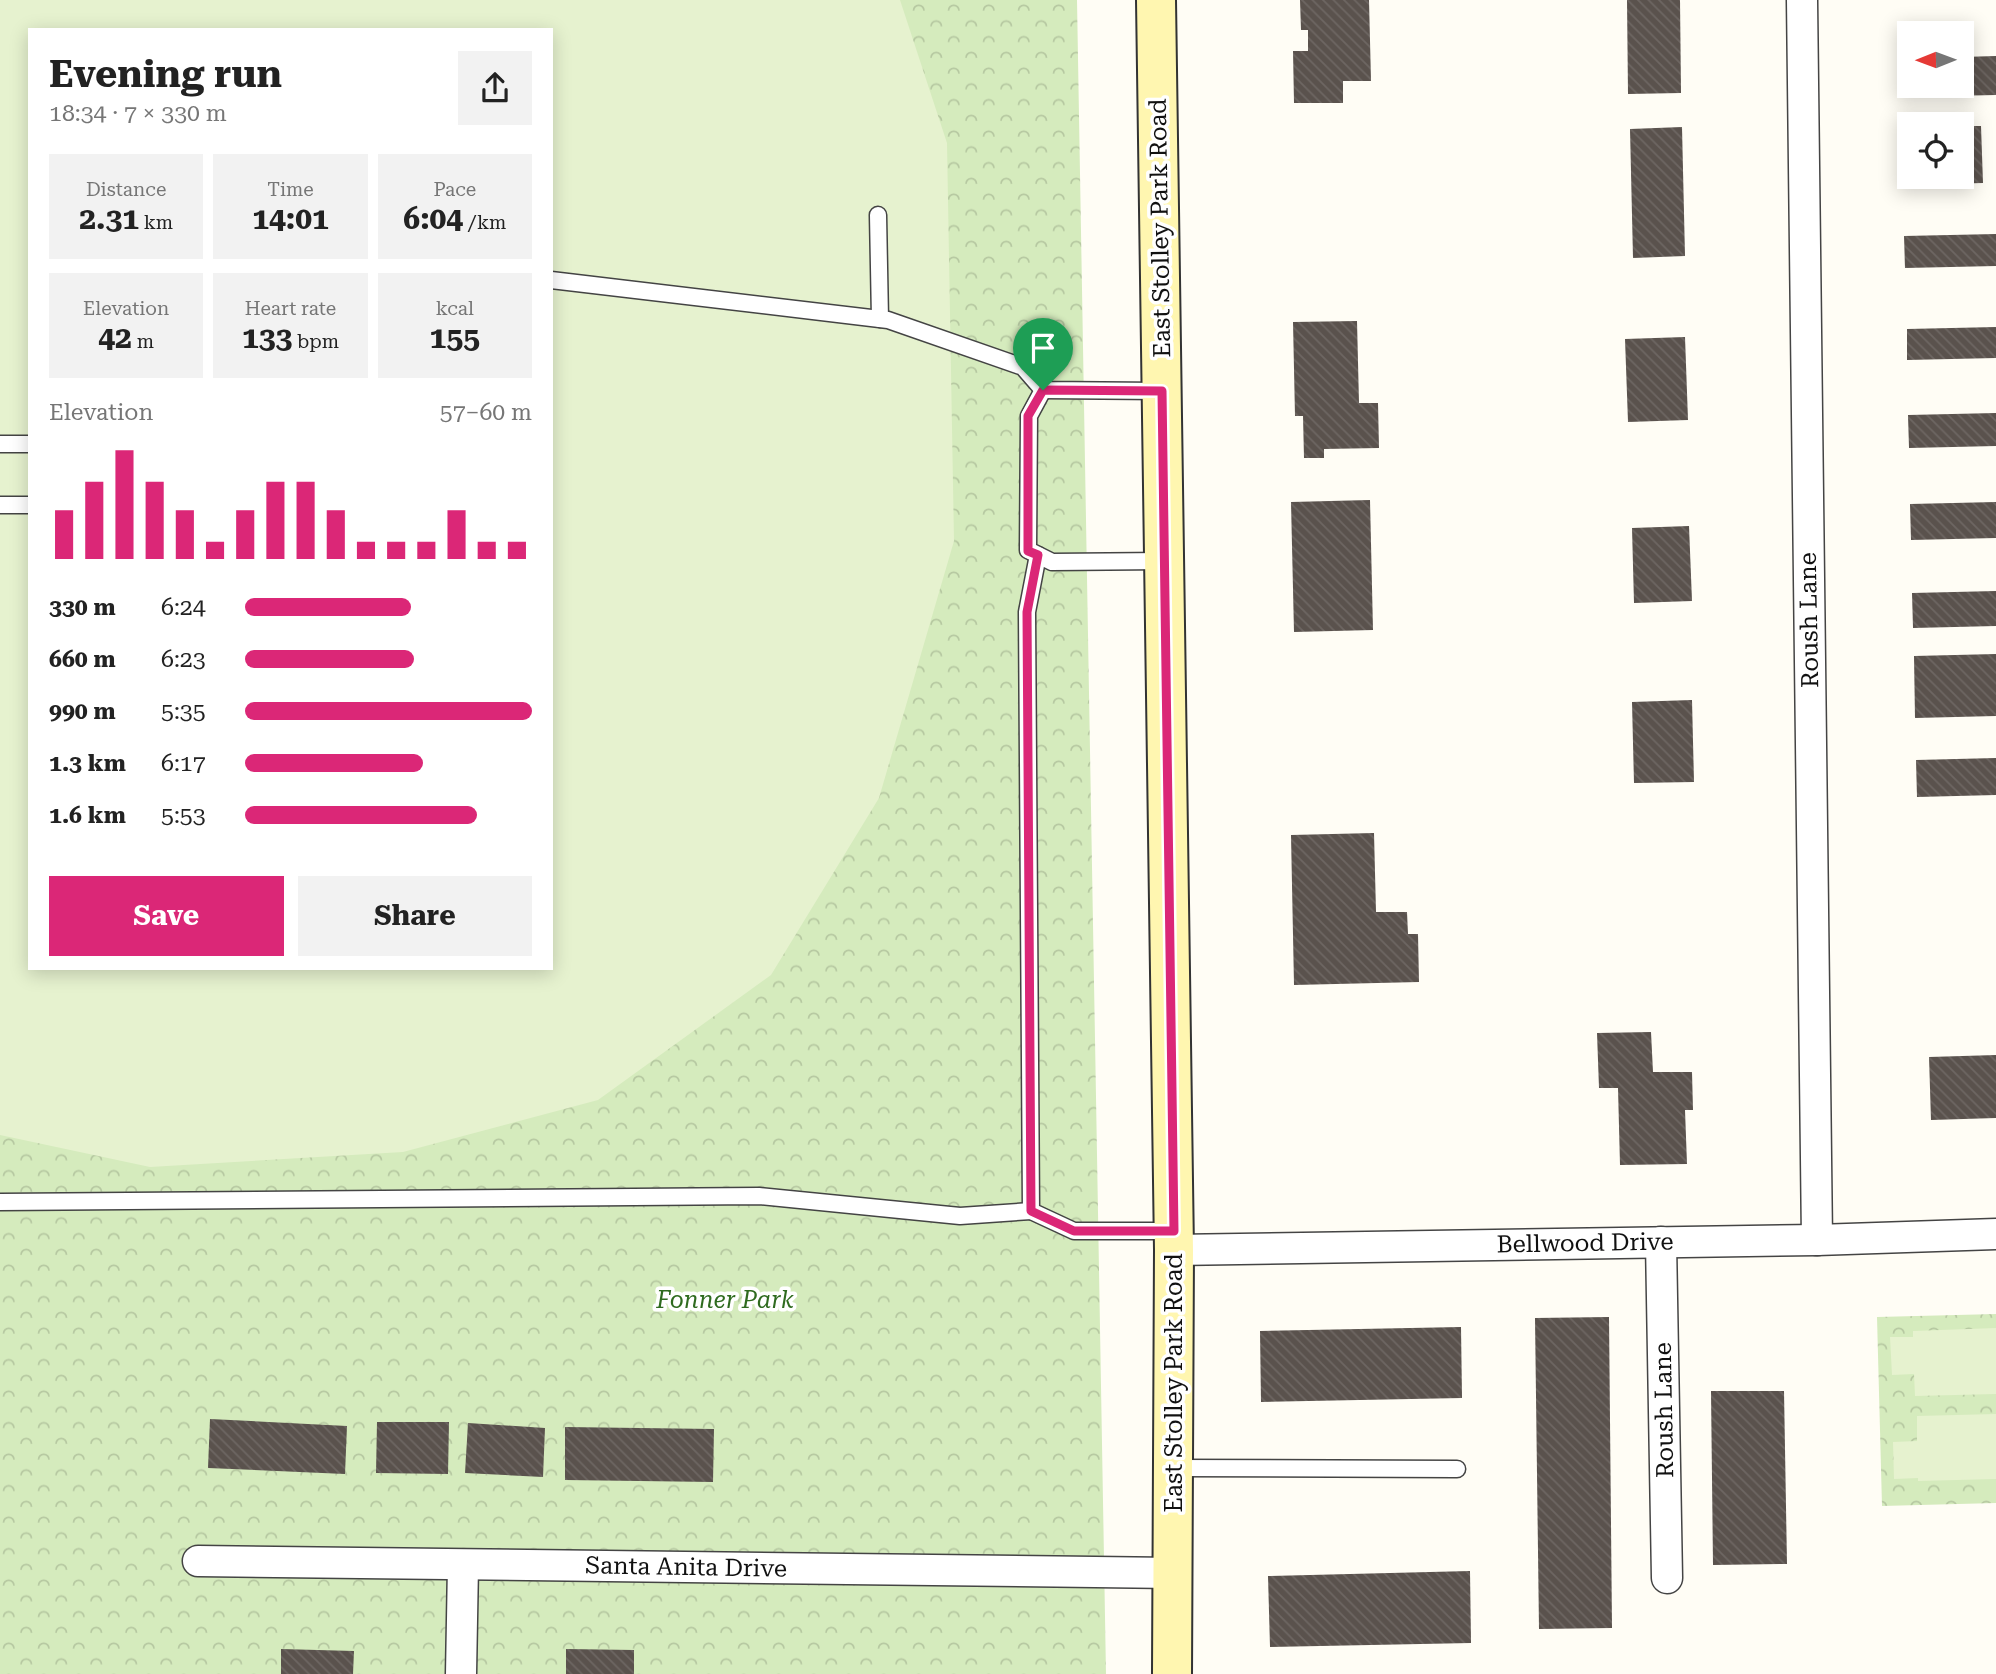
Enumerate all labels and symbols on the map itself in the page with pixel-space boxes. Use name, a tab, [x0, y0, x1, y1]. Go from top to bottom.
north arrow	[1897, 21, 1974, 98]
street label: East Stolley Park Road	[1144, 98, 1176, 358]
pin	[1013, 318, 1073, 390]
street label: Roush Lane	[1794, 552, 1824, 688]
street label: Bellwood Drive	[1496, 1227, 1674, 1259]
street label: East Stolley Park Road	[1160, 1253, 1188, 1513]
park label: Fonner Park	[655, 1286, 794, 1314]
street label: Roush Lane	[1649, 1342, 1679, 1478]
street label: Santa Anita Drive	[585, 1551, 787, 1583]

